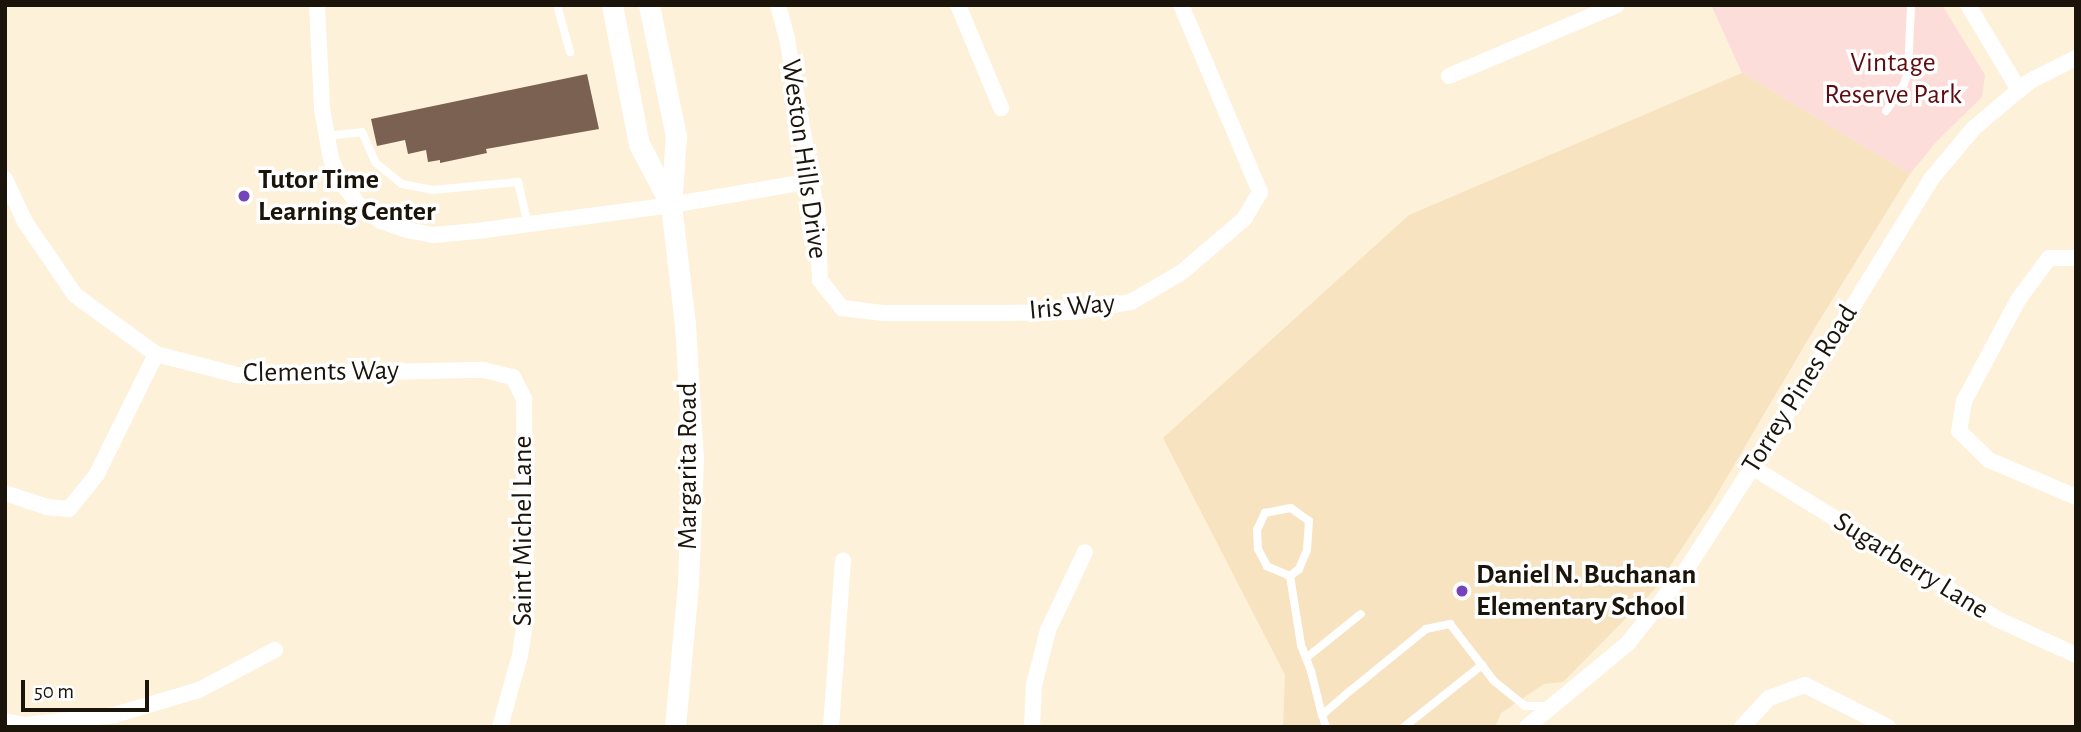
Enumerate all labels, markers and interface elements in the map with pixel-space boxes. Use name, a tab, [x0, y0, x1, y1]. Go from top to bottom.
park label: Vintage Reserve Park	[1824, 46, 1962, 112]
street label: Weston Hills Drive	[773, 57, 835, 261]
place label: Tutor Time Learning Center	[258, 163, 436, 229]
marker: Tutor Time Learning Center	[236, 188, 252, 204]
street label: Iris Way	[1028, 287, 1116, 327]
street label: Torrey Pines Road	[1735, 299, 1865, 479]
street label: Clements Way	[243, 354, 399, 390]
street label: Margarita Road	[671, 382, 705, 550]
street label: Saint Michel Lane	[506, 436, 540, 626]
street label: Sugarberry Lane	[1827, 505, 1995, 627]
place label: Daniel N. Buchanan Elementary School	[1476, 558, 1696, 624]
marker: Daniel N. Buchanan Elementary School	[1454, 583, 1470, 599]
scale bar	[24, 666, 152, 710]
text: 50 m	[34, 681, 74, 702]

